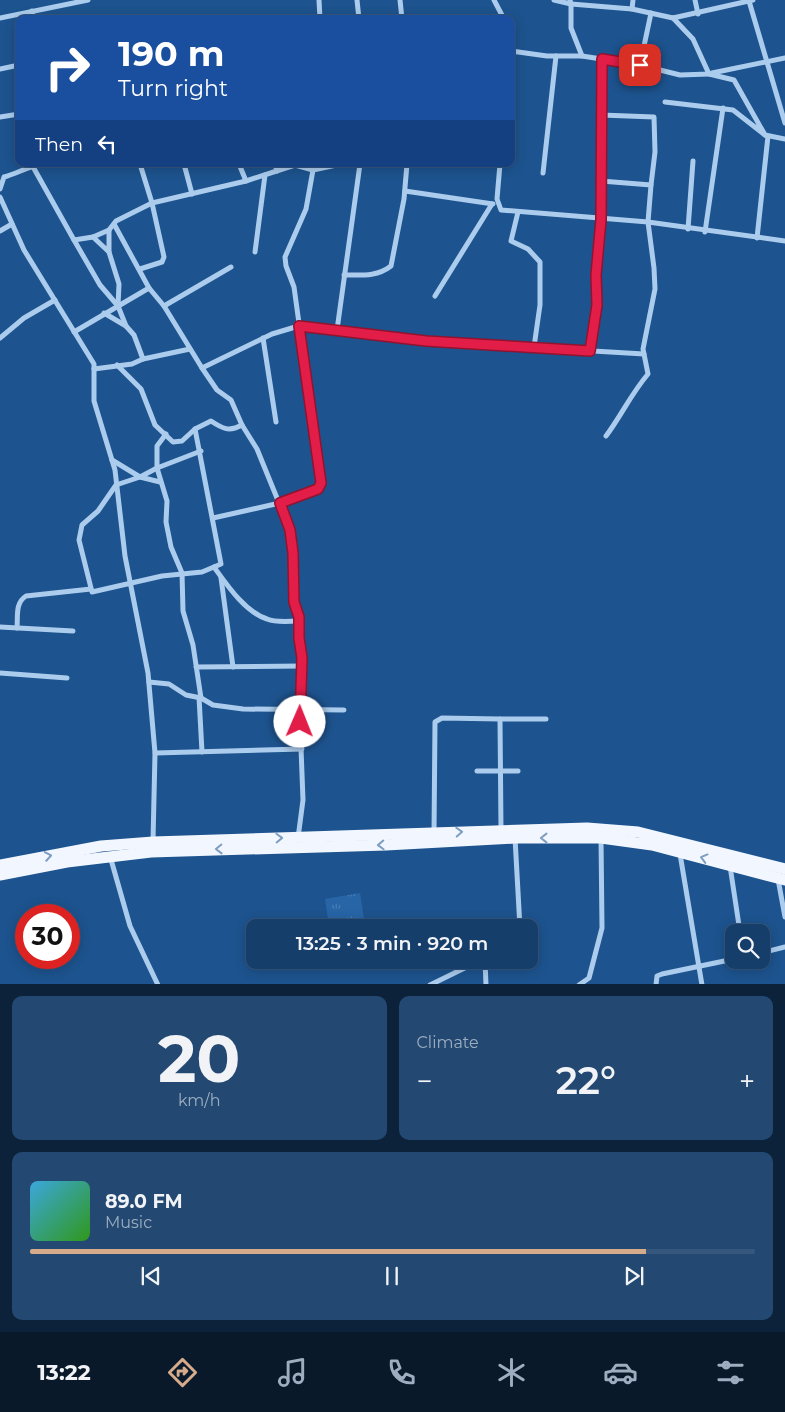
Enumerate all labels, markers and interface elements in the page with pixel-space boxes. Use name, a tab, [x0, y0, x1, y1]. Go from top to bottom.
text: 190 m	[118, 32, 224, 75]
icon: right	[35, 35, 100, 100]
pin	[619, 44, 661, 86]
icon: arrive	[626, 51, 654, 79]
text: Turn right	[118, 75, 228, 102]
icon: left	[93, 130, 121, 158]
text: Then	[35, 133, 83, 156]
position arrow	[273, 695, 325, 747]
one-way arrow	[455, 826, 463, 837]
one-way arrow	[276, 833, 284, 843]
one-way arrow	[540, 833, 548, 843]
one-way arrow	[377, 840, 385, 851]
one-way arrow	[215, 844, 223, 855]
one-way arrow	[44, 851, 52, 862]
one-way arrow	[700, 853, 709, 864]
speed limit sign: 30	[15, 904, 80, 969]
map controls	[725, 924, 770, 969]
button: search	[725, 924, 770, 969]
text: 13:25 · 3 min · 920 m	[296, 932, 488, 955]
text: 20	[158, 1019, 241, 1098]
text: Climate	[417, 1033, 479, 1052]
text: 22°	[556, 1057, 616, 1104]
text: −	[417, 1064, 433, 1098]
text: +	[739, 1064, 755, 1098]
text: km/h	[178, 1091, 221, 1110]
text: 89.0 FM	[105, 1190, 183, 1213]
text: Music	[105, 1213, 152, 1232]
icon: previous	[137, 1262, 165, 1290]
icon: pause	[378, 1262, 406, 1290]
icon: next	[620, 1262, 648, 1290]
icon: directions	[165, 1355, 200, 1390]
icon: music	[275, 1355, 310, 1390]
icon: phone	[384, 1355, 419, 1390]
icon: climate	[494, 1355, 529, 1390]
icon: car	[603, 1355, 638, 1390]
icon: filters	[713, 1355, 748, 1390]
text: 13:22	[37, 1359, 91, 1386]

